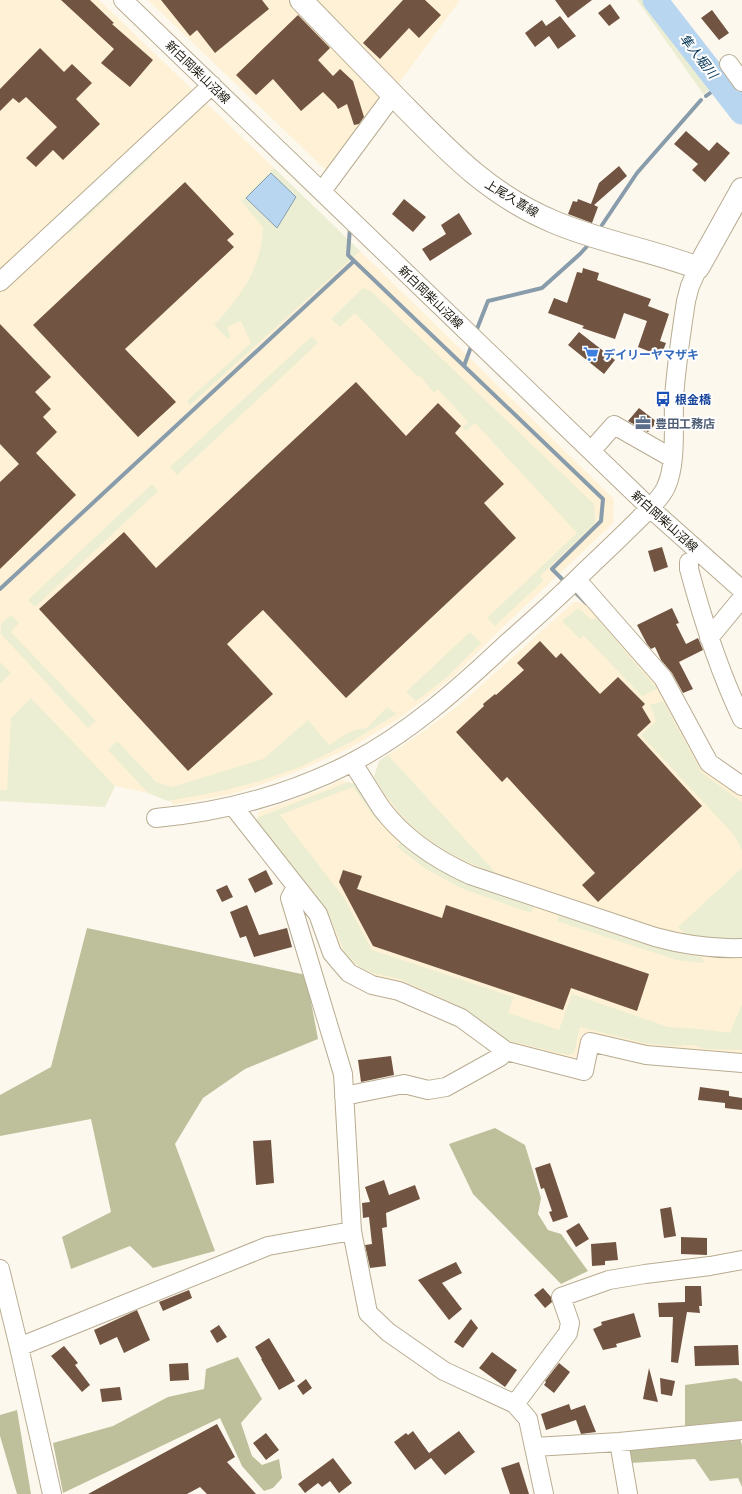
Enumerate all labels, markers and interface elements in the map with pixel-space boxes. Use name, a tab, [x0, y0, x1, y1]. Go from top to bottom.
water label: 隼人堀川	[676, 30, 723, 84]
street label: 新白岡柴山沼線	[162, 37, 234, 107]
street label: 上尾久喜線	[482, 175, 542, 221]
street label: 新白岡柴山沼線	[395, 262, 467, 332]
supermarket icon: デイリーヤマザキ	[582, 345, 600, 363]
place label: デイリーヤマザキ	[603, 346, 699, 363]
bus stop icon: 根金橋	[654, 390, 672, 408]
place label: 根金橋	[675, 391, 712, 408]
office icon: 豊田工務店	[634, 414, 652, 432]
place label: 豊田工務店	[655, 415, 715, 432]
street label: 新白岡柴山沼線	[628, 487, 702, 555]

